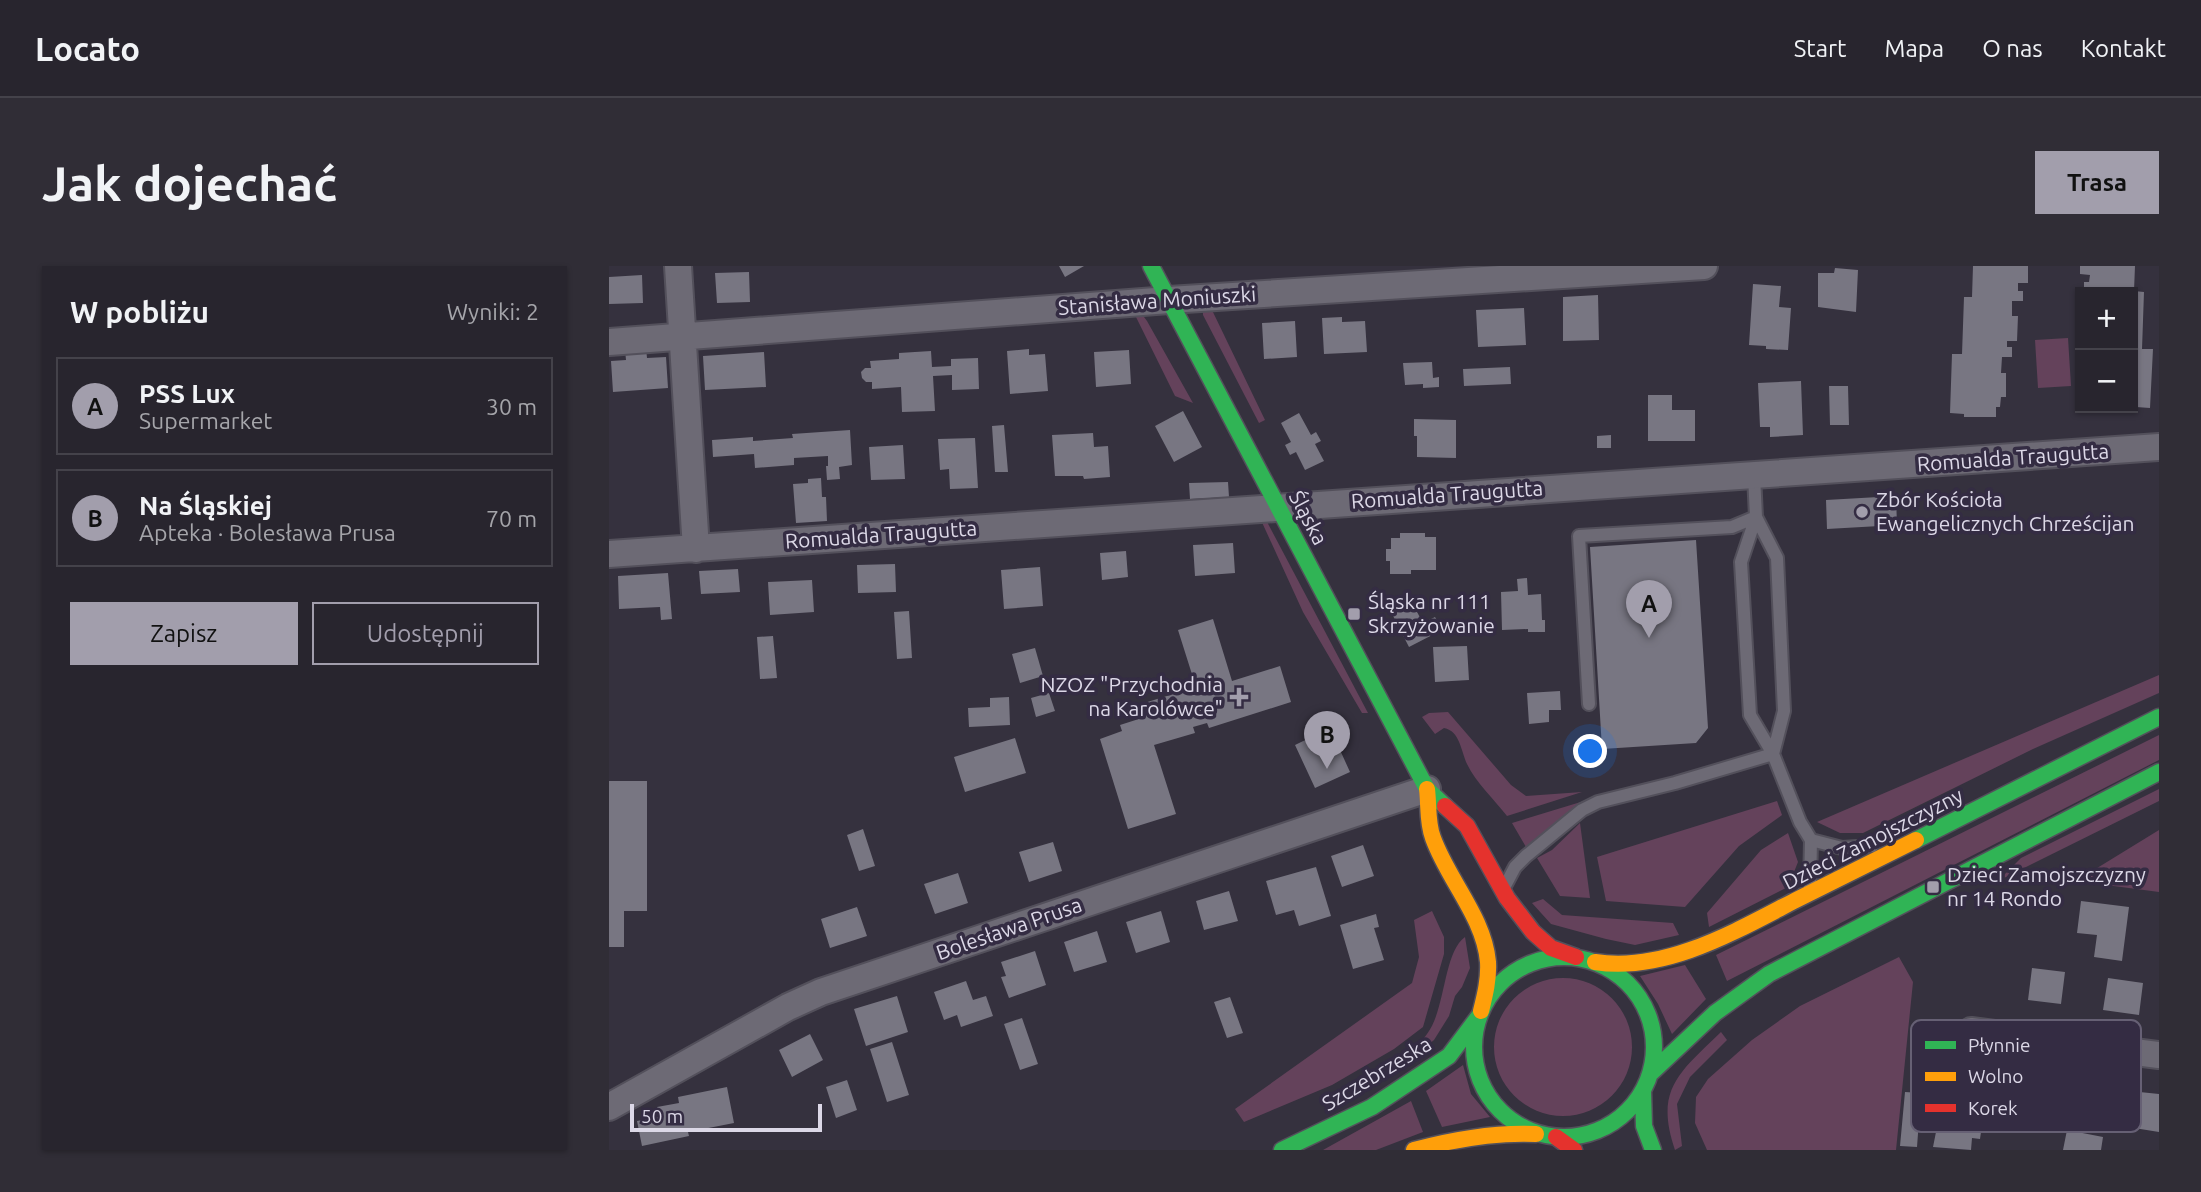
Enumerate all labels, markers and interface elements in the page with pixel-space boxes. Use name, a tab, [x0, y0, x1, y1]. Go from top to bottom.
text: Locato	[35, 30, 140, 67]
text: Start	[1794, 35, 1847, 62]
text: Mapa	[1885, 35, 1944, 62]
text: O nas	[1982, 35, 2043, 62]
text: Kontakt	[2081, 35, 2166, 62]
button: Trasa	[2035, 151, 2159, 214]
text: Jak dojechać	[42, 155, 337, 210]
street label: Stanisława Moniuszki	[1057, 281, 1257, 319]
map controls	[2075, 287, 2138, 413]
button: +	[2075, 287, 2138, 350]
text: W pobliżu	[70, 295, 209, 329]
text: Wyniki: 2	[447, 299, 539, 324]
button: −	[2075, 350, 2138, 413]
text: PSS Lux	[139, 379, 235, 408]
text: A	[87, 394, 103, 419]
text: 30 m	[486, 394, 537, 419]
text: Supermarket	[139, 408, 272, 433]
street label: Romualda Traugutta	[1916, 438, 2110, 476]
street label: Romualda Traugutta	[1350, 475, 1544, 513]
street label: Śląska	[1285, 486, 1333, 549]
place label: Zbór Kościoła Ewangelicznych Chrześcijan	[1876, 487, 2135, 535]
text: Na Śląskiej	[139, 491, 272, 520]
marker: Zbór Kościoła Ewangelicznych Chrześcijan	[1854, 504, 1870, 520]
text: B	[87, 506, 103, 531]
text: 70 m	[486, 506, 537, 531]
street label: Romualda Traugutta	[784, 515, 978, 553]
text: Apteka · Bolesława Prusa	[139, 520, 396, 545]
pin: A	[1626, 580, 1672, 638]
place label: Śląska nr 111 Skrzyżowanie	[1368, 589, 1495, 637]
button: Zapisz	[70, 602, 298, 665]
button: Udostępnij	[312, 602, 539, 665]
marker: Śląska nr 111 Skrzyżowanie	[1346, 606, 1362, 622]
place label: NZOZ "Przychodnia na Karolówce"	[1041, 672, 1223, 720]
marker: NZOZ "Przychodnia na Karolówce"	[1229, 687, 1249, 707]
pin: B	[1304, 711, 1350, 769]
your location	[1573, 734, 1607, 768]
street label: Dzieci Zamojszczyzny	[1779, 782, 1967, 894]
place label: Dzieci Zamojszczyzny nr 14 Rondo	[1947, 862, 2146, 910]
marker: Dzieci Zamojszczyzny nr 14 Rondo	[1925, 879, 1941, 895]
street label: Bolesława Prusa	[933, 892, 1085, 964]
legend	[1911, 1020, 2141, 1132]
street label: Szczebrzeska	[1318, 1031, 1435, 1115]
text: Płynnie	[1968, 1034, 2030, 1056]
text: Wolno	[1968, 1065, 2023, 1087]
text: Korek	[1968, 1097, 2018, 1119]
scale bar	[630, 1101, 823, 1133]
text: 50 m	[641, 1105, 683, 1127]

